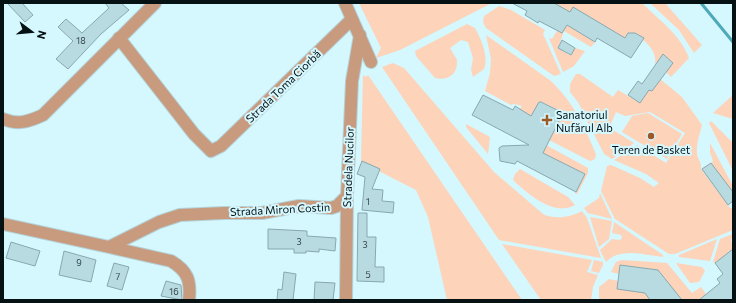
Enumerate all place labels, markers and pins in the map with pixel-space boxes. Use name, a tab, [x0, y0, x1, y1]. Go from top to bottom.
place label: Sanatoriul Nufărul Alb	[556, 108, 613, 134]
marker: Sanatoriul Nufărul Alb	[541, 114, 553, 126]
marker: Teren de Basket	[646, 131, 656, 141]
place label: Teren de Basket	[612, 143, 691, 156]

